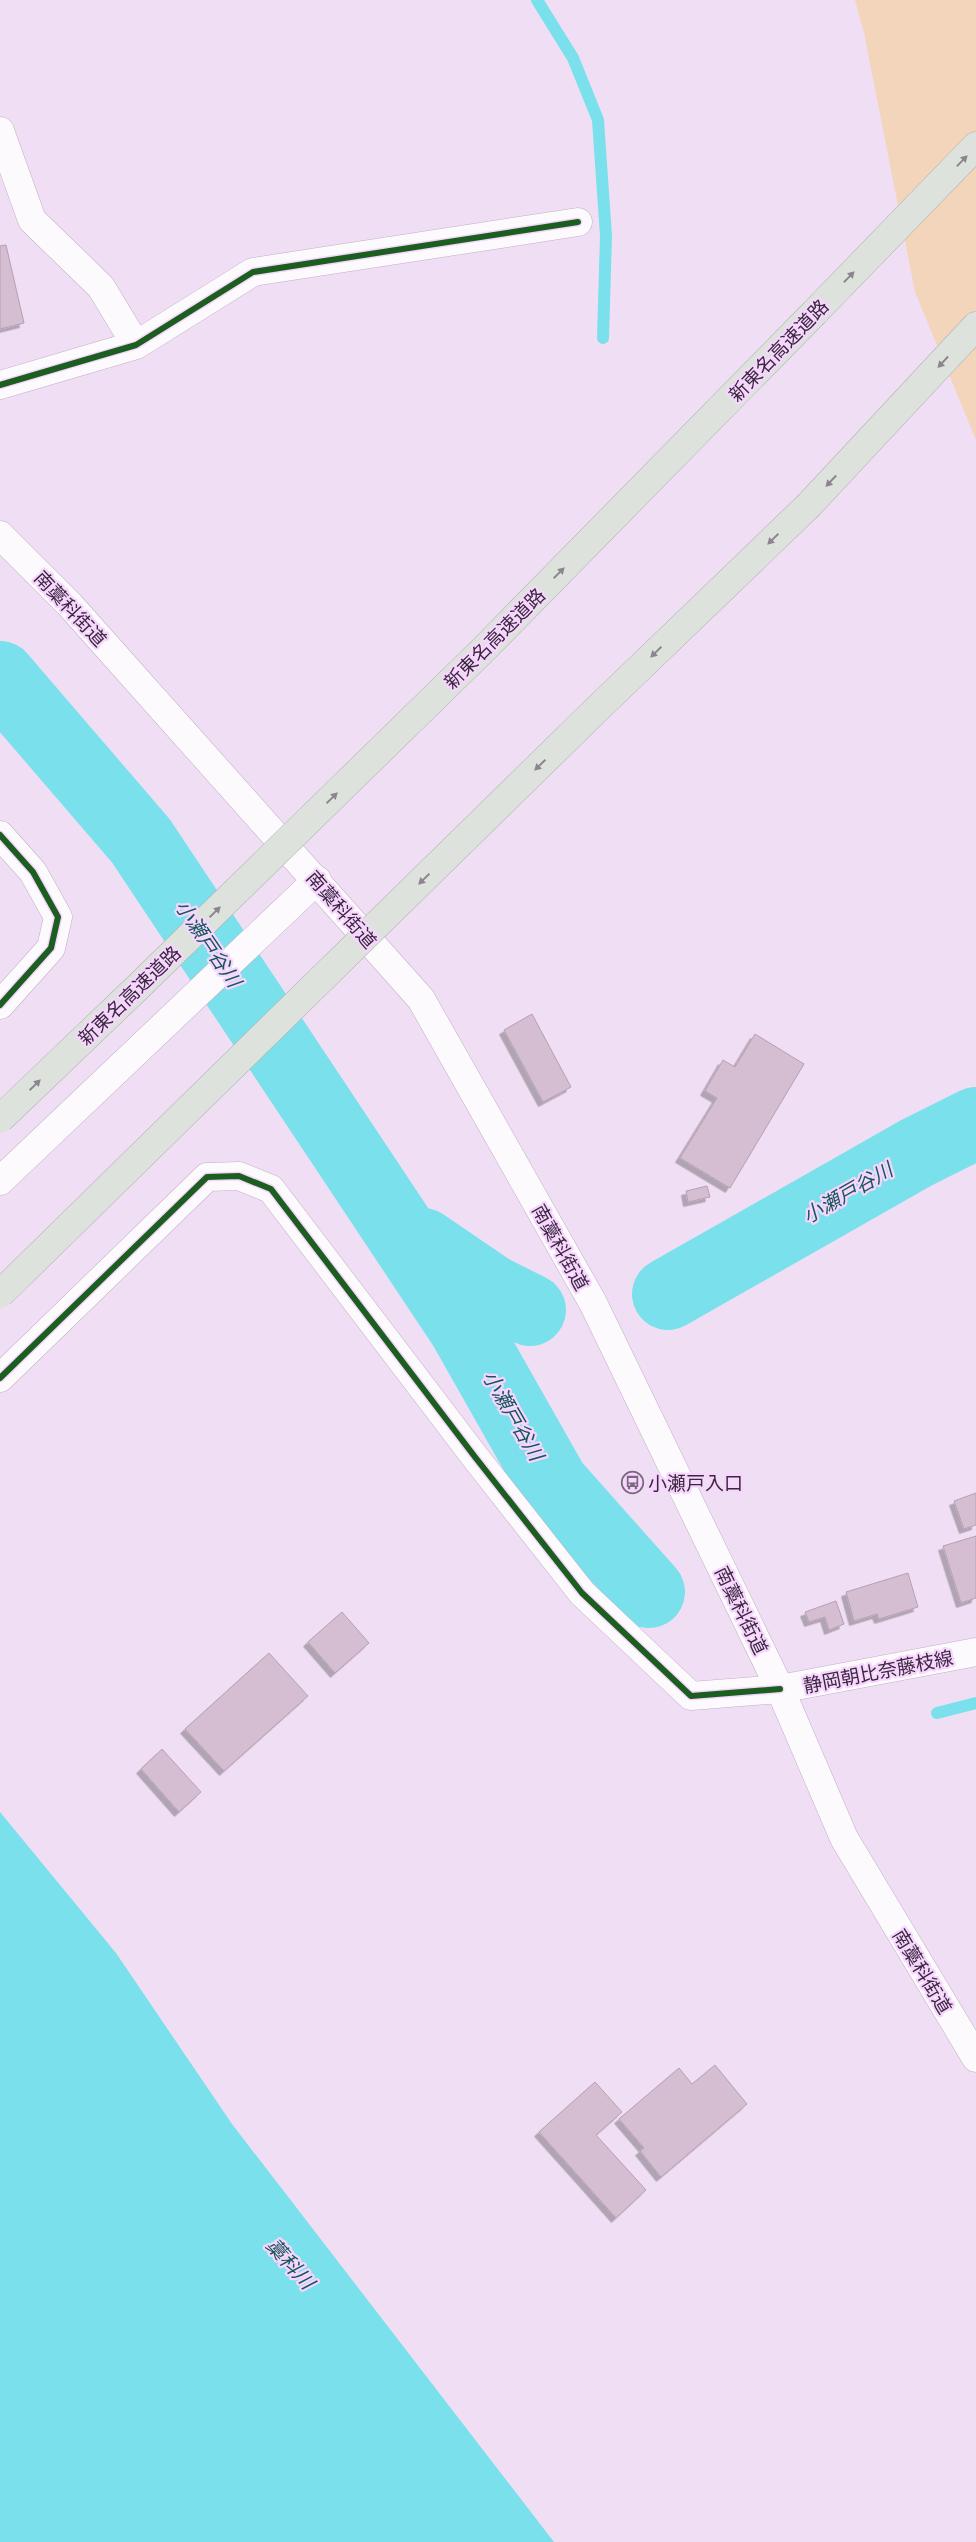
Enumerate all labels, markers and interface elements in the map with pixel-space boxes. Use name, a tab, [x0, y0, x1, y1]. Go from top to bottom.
one-way arrow	[956, 155, 968, 167]
one-way arrow	[842, 272, 854, 284]
street label: 新東名高速道路	[724, 294, 832, 406]
one-way arrow	[937, 356, 949, 368]
one-way arrow	[826, 474, 837, 487]
one-way arrow	[768, 533, 780, 545]
street label: 南藁科街道	[30, 565, 112, 651]
one-way arrow	[553, 567, 565, 579]
street label: 新東名高速道路	[439, 583, 549, 693]
one-way arrow	[651, 646, 663, 658]
one-way arrow	[534, 759, 546, 771]
one-way arrow	[325, 792, 337, 804]
street label: 南藁科街道	[302, 866, 382, 952]
one-way arrow	[418, 872, 430, 884]
water label: 小瀬戸谷川	[171, 895, 248, 993]
one-way arrow	[209, 906, 221, 918]
street label: 新東名高速道路	[73, 941, 185, 1049]
one-way arrow	[29, 1079, 41, 1091]
water label: 小瀬戸谷川	[798, 1156, 898, 1227]
street label: 南藁科街道	[528, 1200, 594, 1294]
water label: 小瀬戸谷川	[479, 1366, 550, 1466]
bus stop icon: 小瀬戸入口	[620, 1470, 644, 1494]
place label: 小瀬戸入口	[648, 1471, 743, 1494]
street label: 南藁科街道	[711, 1562, 773, 1658]
street label: 静岡朝比奈藤枝線	[801, 1645, 955, 1697]
street label: 南藁科街道	[889, 1924, 957, 2018]
water label: 藁科川	[262, 2233, 321, 2295]

